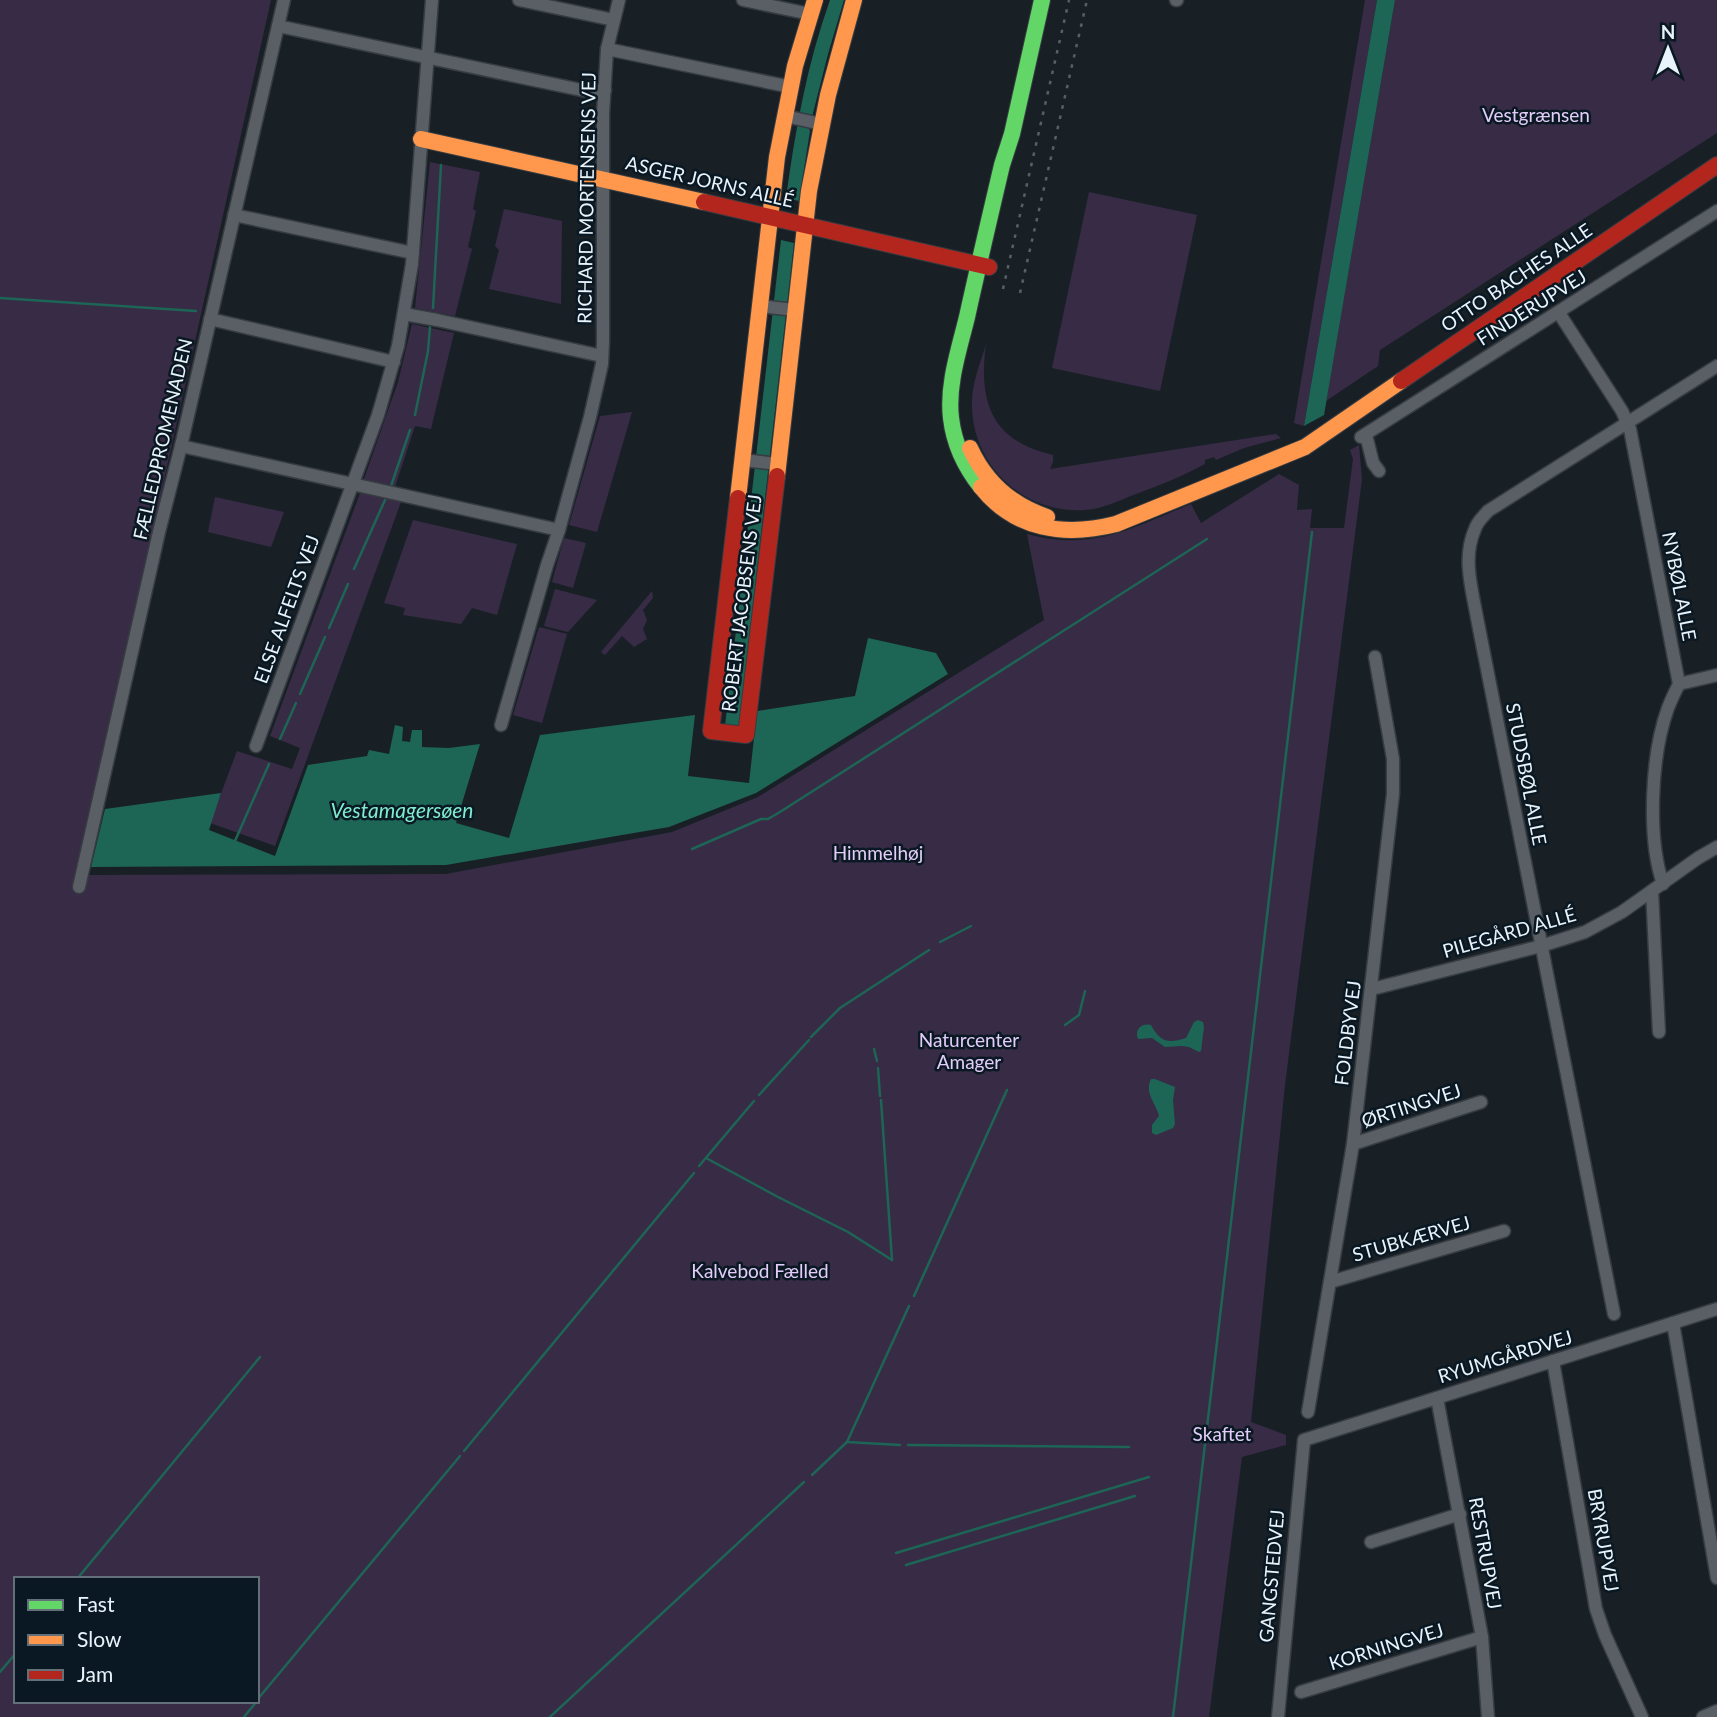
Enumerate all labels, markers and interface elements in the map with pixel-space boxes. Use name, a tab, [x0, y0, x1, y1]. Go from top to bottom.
north arrow	[1633, 14, 1703, 84]
text: N	[1661, 20, 1675, 43]
street label: RICHARD MORTENSENS VEJ	[572, 72, 600, 324]
park label: Vestgrænsen	[1482, 103, 1590, 126]
street label: ASGER JORNS ALLÉ	[624, 150, 796, 212]
street label: OTTO BACHES ALLE	[1436, 218, 1596, 336]
street label: FINDERUPVEJ	[1472, 264, 1590, 350]
street label: FÆLLEDPROMENADEN	[128, 336, 196, 542]
street label: ROBERT JACOBSENS VEJ	[716, 493, 766, 713]
street label: NYBØL ALLE	[1658, 530, 1702, 643]
street label: ELSE ALFELTS VEJ	[249, 532, 323, 686]
street label: STUDSBØL ALLE	[1502, 701, 1552, 847]
water label: Vestamagersøen	[331, 797, 474, 822]
park label: Himmelhøj	[833, 841, 923, 864]
street label: PILEGÅRD ALLÉ	[1440, 902, 1578, 962]
street label: FOLDBYVEJ	[1329, 979, 1365, 1087]
park label: Naturcenter Amager	[919, 1028, 1019, 1073]
street label: ØRTINGVEJ	[1358, 1078, 1464, 1132]
street label: STUBKÆRVEJ	[1349, 1210, 1473, 1266]
park label: Kalvebod Fælled	[691, 1259, 829, 1282]
street label: RYUMGÅRDVEJ	[1435, 1325, 1575, 1387]
park label: Skaftet	[1193, 1422, 1252, 1445]
street label: BRYRUPVEJ	[1584, 1487, 1624, 1593]
street label: RESTRUPVEJ	[1465, 1495, 1507, 1611]
street label: GANGSTEDVEJ	[1254, 1509, 1288, 1643]
legend	[14, 1577, 259, 1703]
text: Fast	[77, 1591, 115, 1616]
street label: KORNINGVEJ	[1326, 1618, 1446, 1674]
text: Slow	[77, 1626, 122, 1651]
text: Jam	[77, 1661, 113, 1686]

